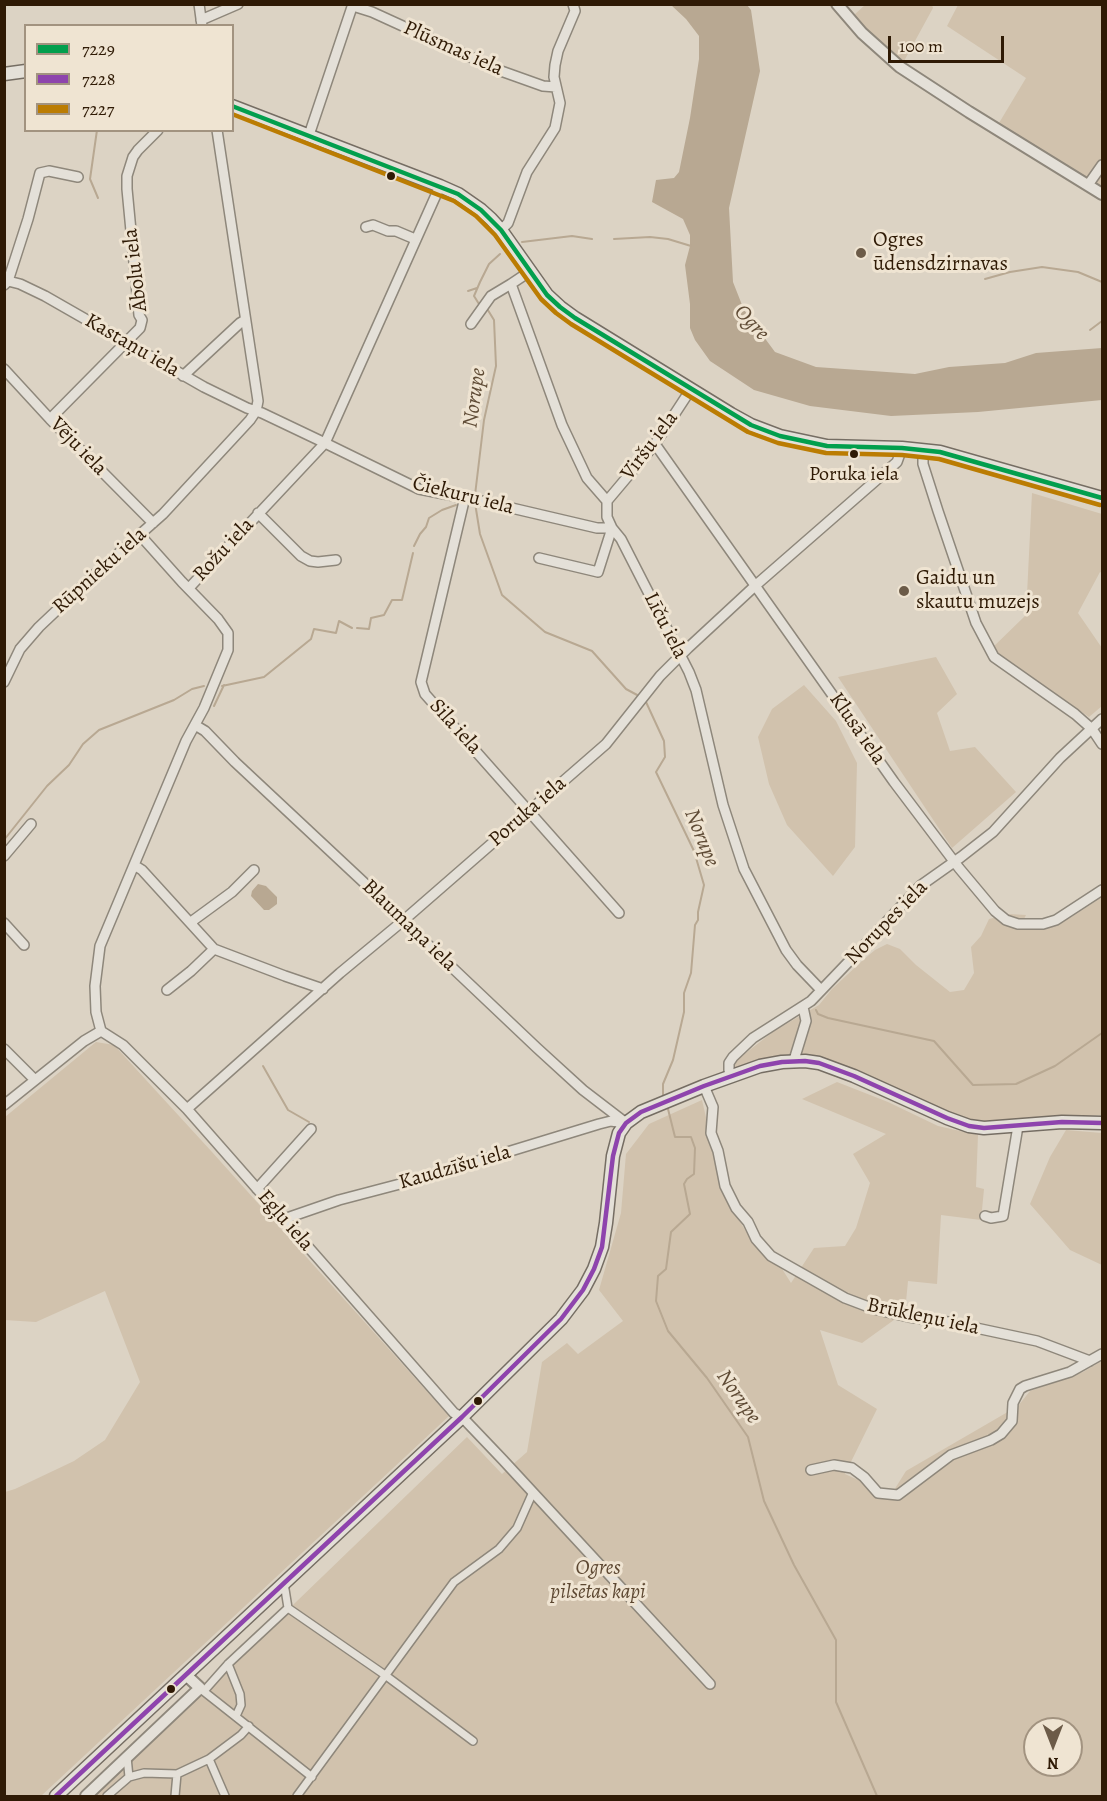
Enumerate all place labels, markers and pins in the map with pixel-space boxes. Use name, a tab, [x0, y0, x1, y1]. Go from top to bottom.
unlabelled marker	[385, 170, 397, 182]
place label: Ogres ūdensdzirnavas	[873, 228, 1008, 278]
marker: Ogres ūdensdzirnavas	[854, 246, 868, 260]
marker: Poruka iela	[848, 448, 860, 460]
place label: Poruka iela	[809, 463, 899, 487]
place label: Gaidu un skautu muzejs	[916, 566, 1040, 616]
marker: Gaidu un skautu muzejs	[897, 584, 911, 598]
unlabelled marker	[472, 1395, 484, 1407]
unlabelled marker	[165, 1683, 177, 1695]

